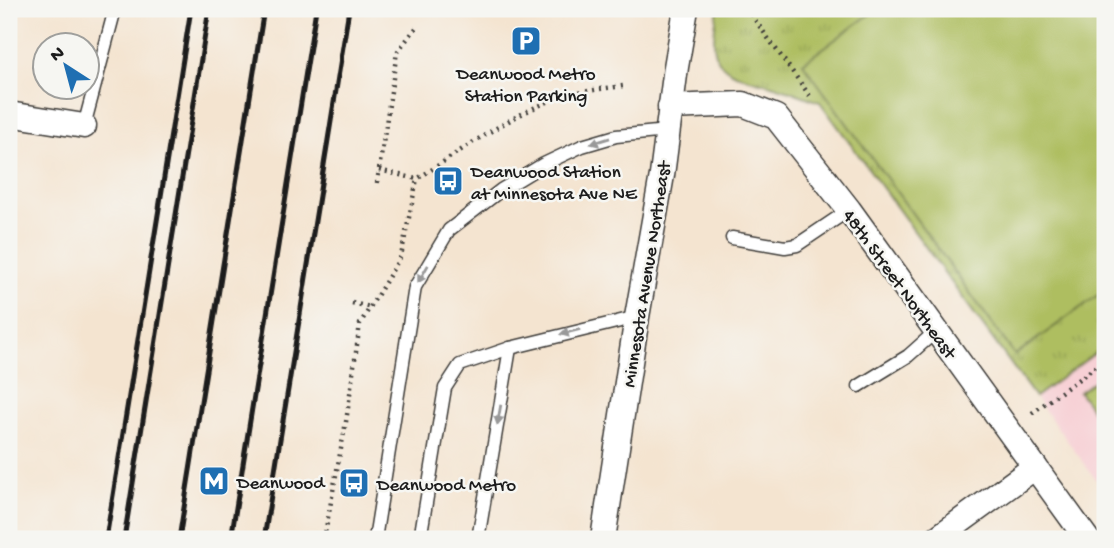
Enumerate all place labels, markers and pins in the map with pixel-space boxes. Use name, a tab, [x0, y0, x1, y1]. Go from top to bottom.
parking icon: Deanwood Metro Station Parking	[509, 24, 543, 58]
place label: Deanwood Metro Station Parking	[454, 64, 596, 109]
place label: Deanwood Station at Minnesota Ave NE	[469, 162, 638, 207]
bus stop icon: Deanwood Station at Minnesota Ave NE	[431, 164, 465, 198]
metro station icon: Deanwood	[197, 464, 231, 498]
bus stop icon: Deanwood Metro	[337, 466, 371, 500]
place label: Deanwood	[235, 473, 326, 496]
place label: Deanwood Metro	[375, 475, 516, 498]

